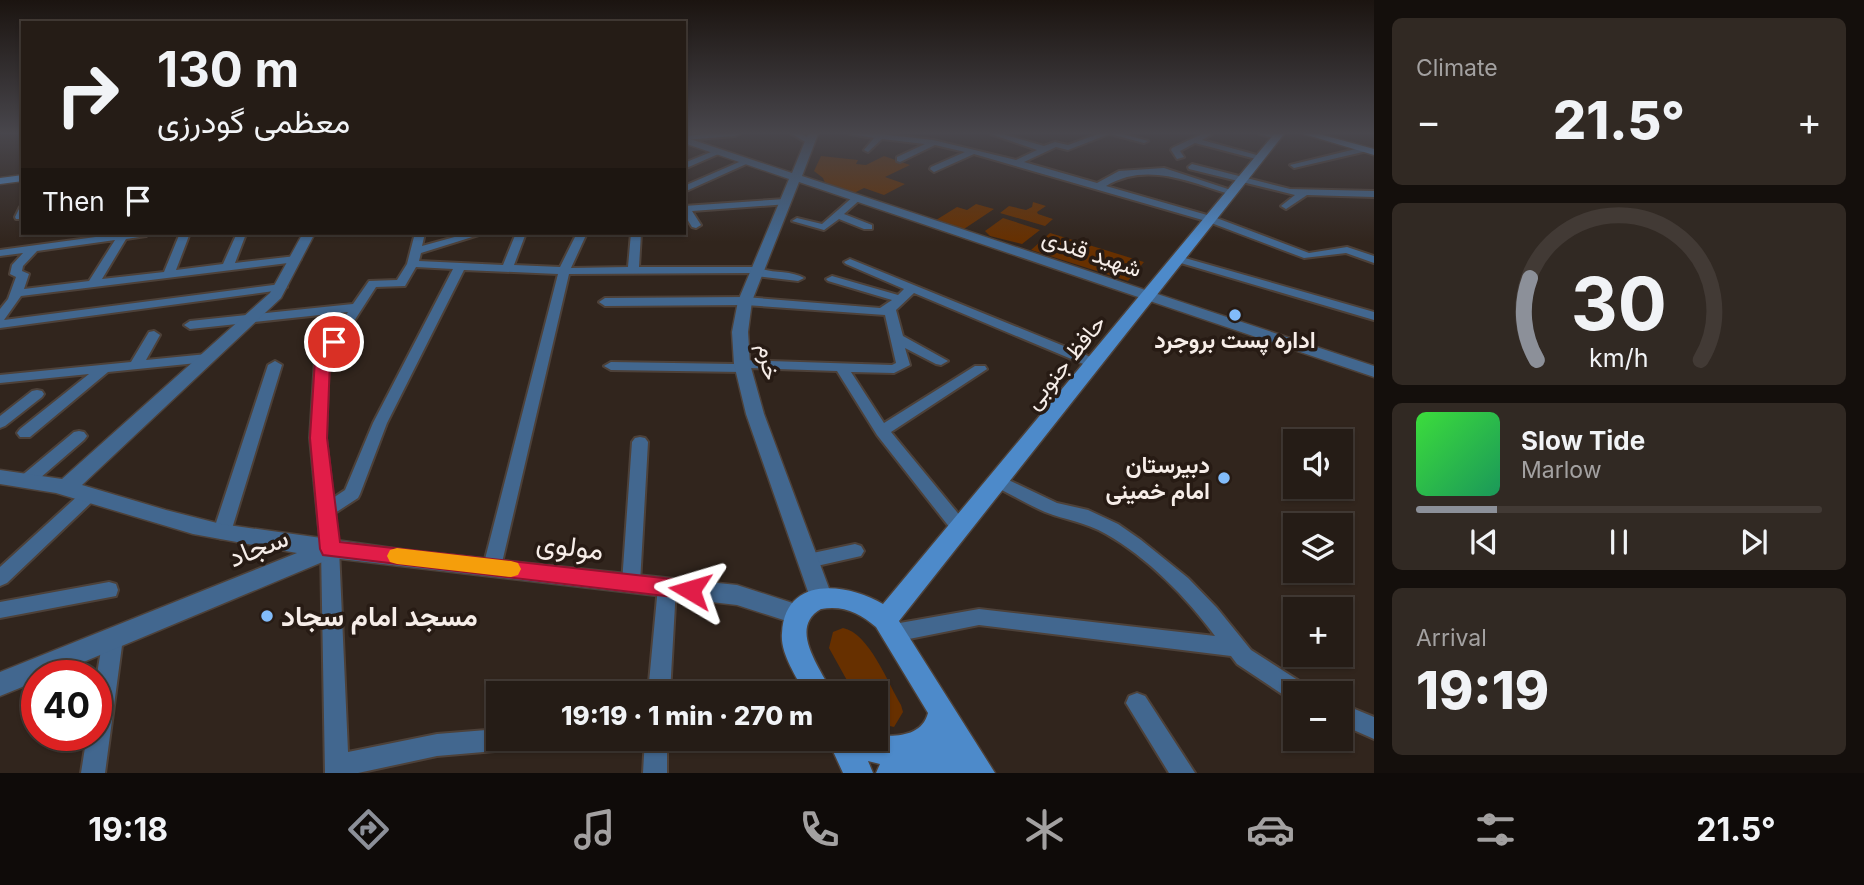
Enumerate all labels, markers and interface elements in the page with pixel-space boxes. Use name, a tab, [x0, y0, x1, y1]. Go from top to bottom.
text: 130 m	[157, 40, 299, 99]
icon: right	[42, 49, 133, 140]
text: Climate	[1416, 54, 1498, 82]
text: 21.5°	[1553, 89, 1685, 152]
text: −	[1416, 98, 1441, 144]
text: +	[1797, 98, 1822, 144]
text: معظمی گودرزی	[157, 102, 350, 141]
icon: arrive	[119, 182, 157, 220]
text: Then	[42, 186, 105, 217]
street label: شهید قندی	[1038, 223, 1145, 284]
text: 30	[1571, 259, 1667, 348]
marker: اداره پست بروجرد	[1227, 307, 1243, 323]
street label: حافظ جنوبی	[1018, 309, 1112, 415]
pin	[304, 312, 364, 372]
icon: arrive	[315, 323, 353, 361]
place label: اداره پست بروجرد	[1154, 326, 1316, 356]
street label: خرم	[751, 342, 786, 382]
text: km/h	[1589, 343, 1649, 373]
text: Slow Tide	[1521, 425, 1645, 456]
map controls	[1283, 429, 1353, 751]
button: sound	[1283, 429, 1353, 499]
place label: دبیرستان امام خمینی	[1106, 451, 1210, 506]
text: Marlow	[1521, 456, 1601, 484]
marker: دبیرستان امام خمینی	[1216, 470, 1232, 486]
button: layers	[1283, 513, 1353, 583]
street label: سجاد	[223, 520, 293, 574]
icon: previous	[1465, 523, 1503, 561]
icon: pause	[1600, 523, 1638, 561]
icon: next	[1735, 523, 1773, 561]
street label: مولوی	[534, 525, 606, 568]
position arrow	[653, 553, 727, 627]
button: +	[1283, 597, 1353, 667]
place label: مسجد امام سجاد	[281, 599, 478, 635]
marker: مسجد امام سجاد	[259, 608, 275, 624]
text: Arrival	[1416, 624, 1487, 652]
text: 19:19	[1416, 659, 1549, 722]
speed limit sign: 40	[21, 660, 112, 751]
button: −	[1283, 681, 1353, 751]
text: 19:19 · 1 min · 270 m	[561, 700, 813, 731]
icon: directions	[344, 805, 393, 854]
icon: music	[570, 805, 619, 854]
icon: phone	[795, 805, 844, 854]
icon: climate	[1020, 805, 1069, 854]
icon: car	[1246, 805, 1295, 854]
icon: filters	[1471, 805, 1520, 854]
text: 19:18	[88, 810, 168, 849]
text: 21.5°	[1696, 810, 1776, 849]

